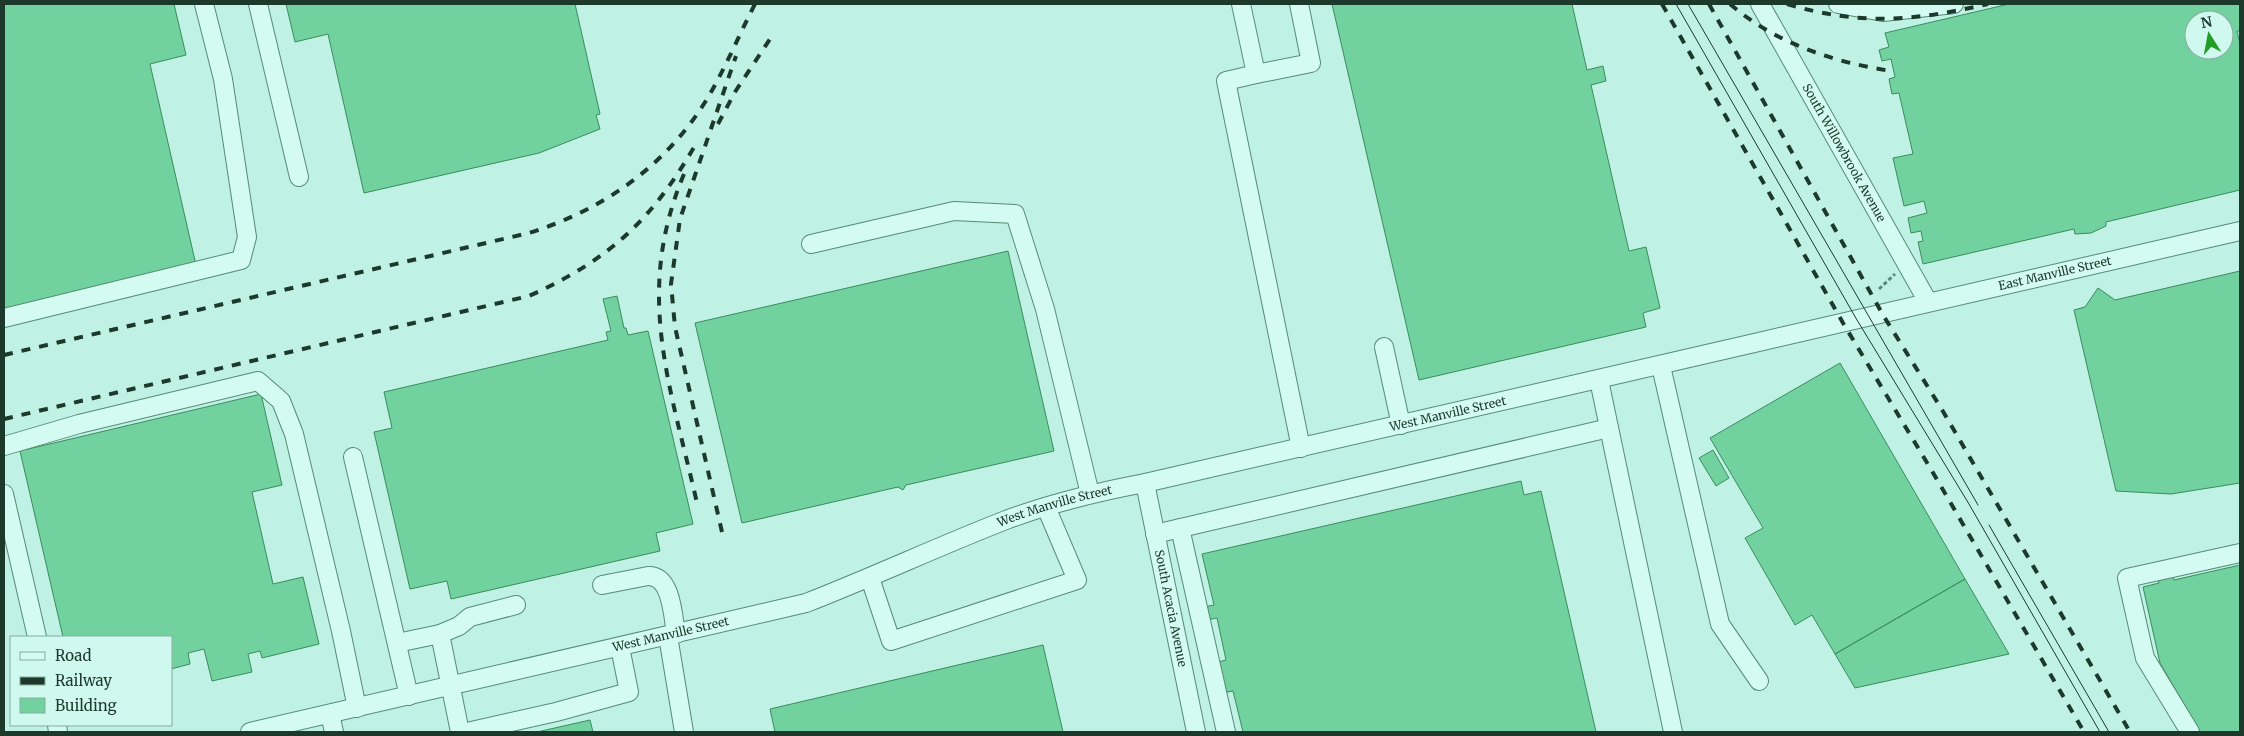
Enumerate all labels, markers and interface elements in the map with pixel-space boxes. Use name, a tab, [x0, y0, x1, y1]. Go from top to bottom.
north arrow	[2184, 10, 2234, 60]
text: N	[2199, 12, 2214, 32]
street label: South Willowbrook Avenue	[1799, 81, 1889, 225]
street label: East Manville Street	[1997, 253, 2113, 293]
street label: West Manville Street	[1387, 393, 1508, 434]
street label: West Manville Street	[994, 482, 1114, 530]
street label: South Acacia Avenue	[1152, 548, 1190, 668]
street label: West Manville Street	[610, 613, 731, 655]
legend	[10, 636, 172, 726]
text: Road	[55, 646, 91, 665]
text: Railway	[55, 671, 112, 690]
text: Building	[55, 696, 117, 715]

